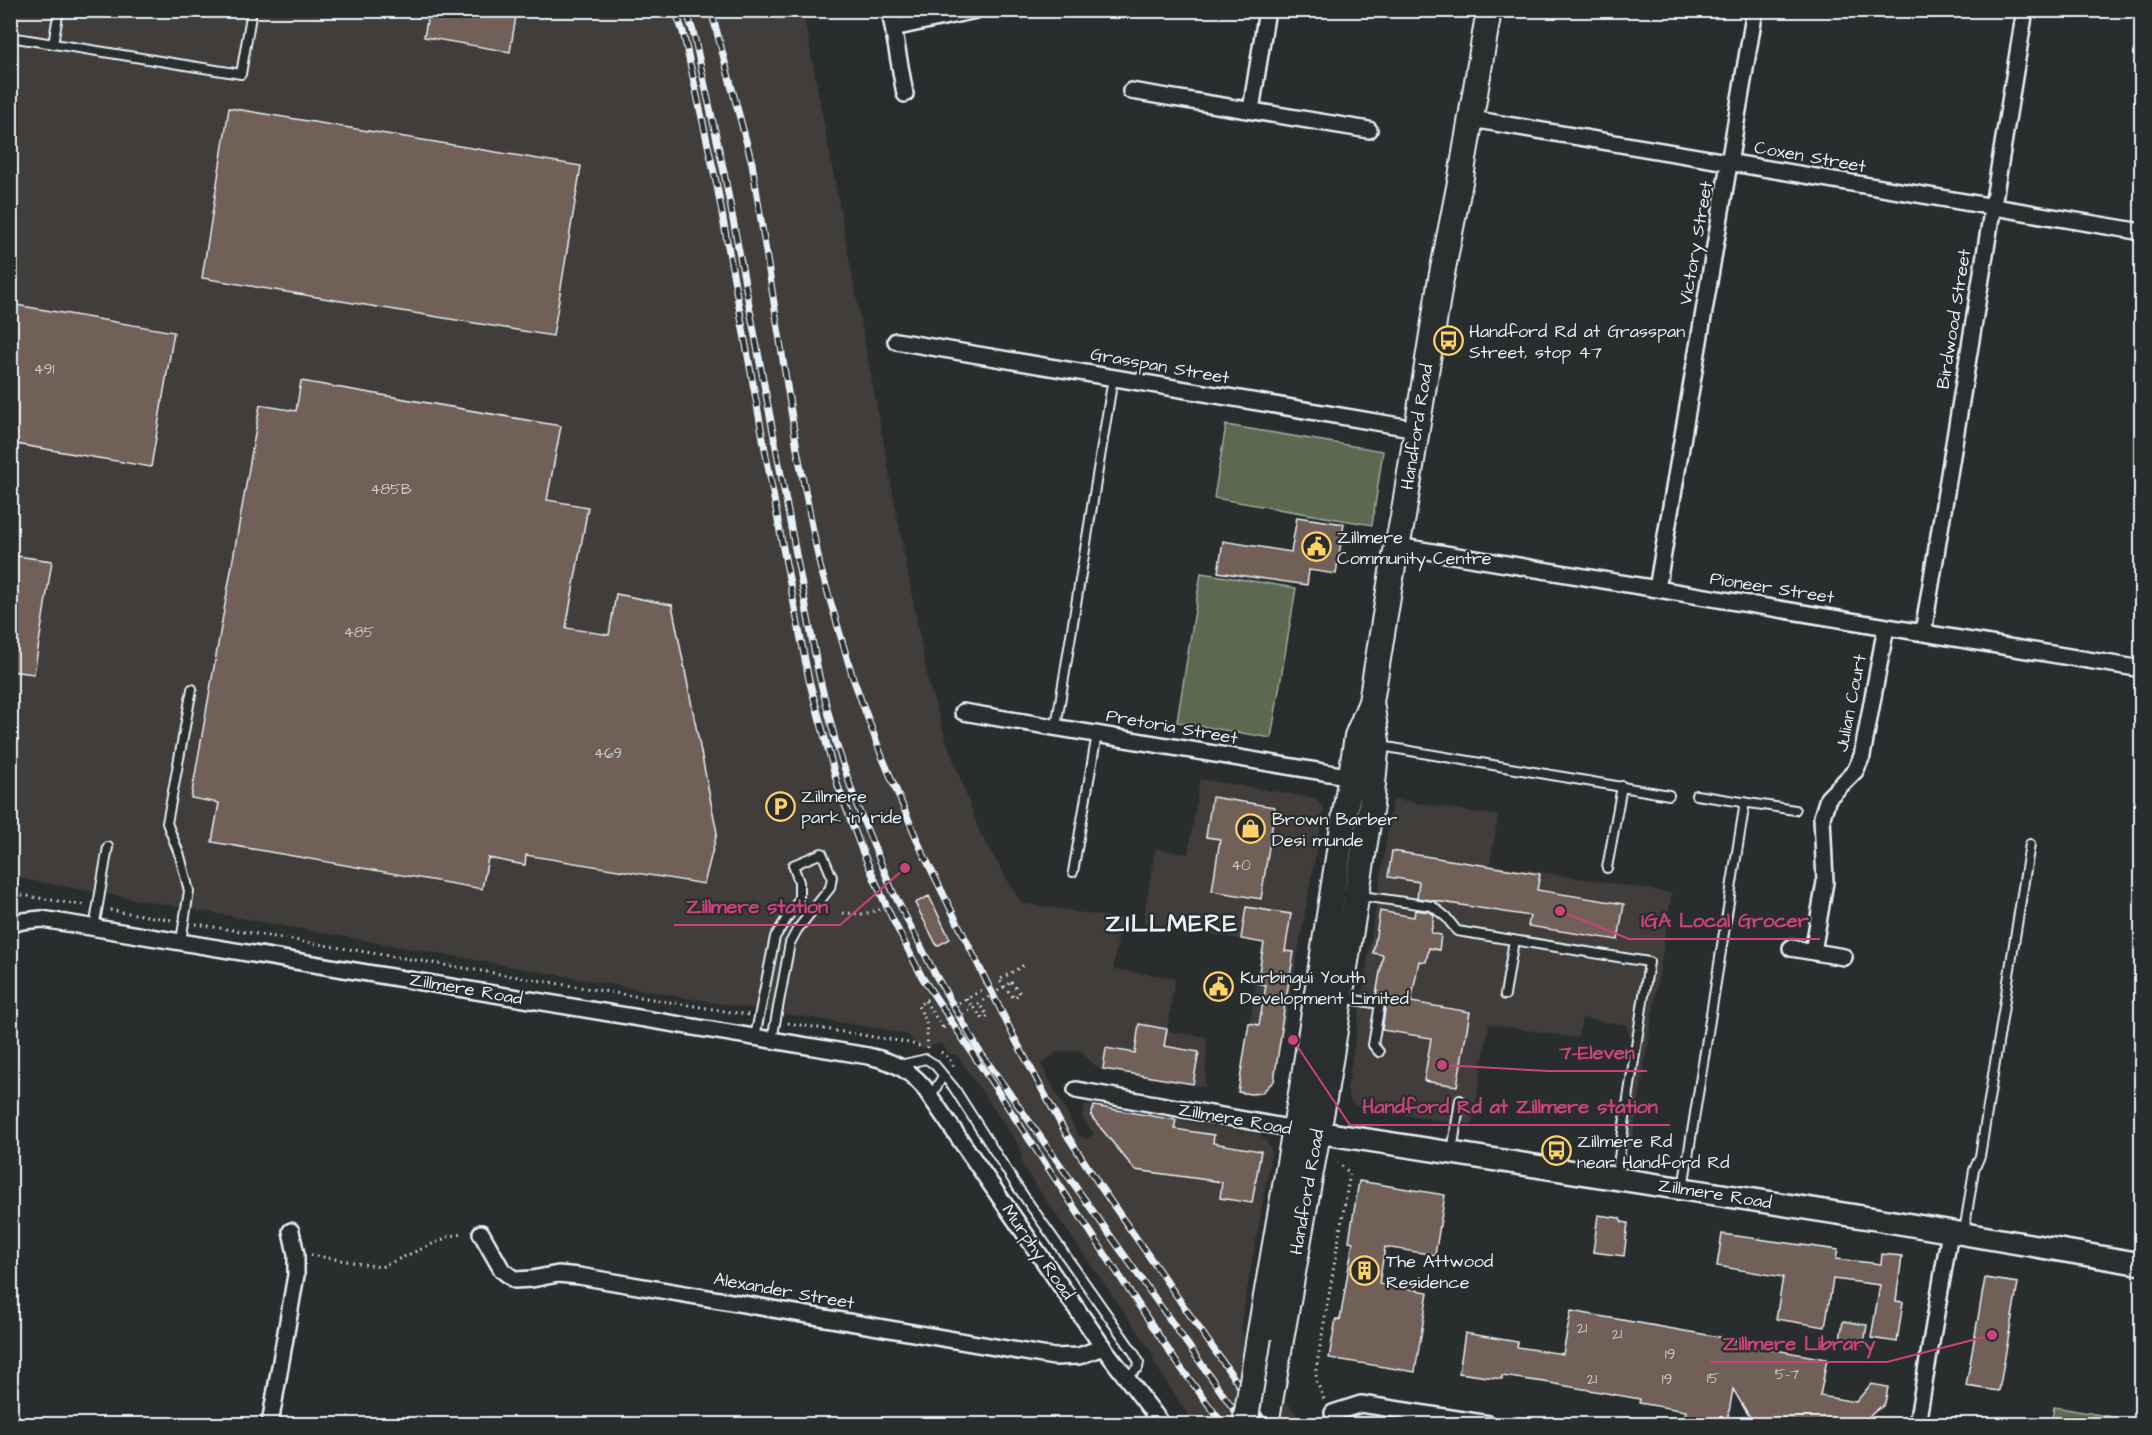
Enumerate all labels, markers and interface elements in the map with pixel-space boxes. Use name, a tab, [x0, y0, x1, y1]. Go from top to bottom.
street label: Coxen Street	[1752, 135, 1868, 179]
street label: Victory Street	[1673, 178, 1720, 307]
street label: Birdwood Street	[1931, 246, 1978, 391]
place label: Handford Rd at Grasspan Street, stop 47	[1469, 319, 1685, 365]
bus stop icon: Handford Rd at Grasspan Street, stop 47	[1432, 325, 1464, 357]
street label: Grasspan Street	[1089, 341, 1232, 391]
house number: 491	[34, 359, 54, 380]
street label: Handford Road	[1395, 362, 1439, 492]
house number: 485B	[370, 479, 412, 500]
place label: Zillmere Community Centre	[1337, 525, 1492, 572]
public building icon: Zillmere Community Centre	[1300, 531, 1332, 563]
street label: Pioneer Street	[1708, 566, 1837, 610]
house number: 485	[344, 622, 375, 643]
street label: Julian Court	[1829, 651, 1873, 754]
street label: Pretoria Street	[1104, 703, 1240, 751]
house number: 469	[594, 743, 622, 764]
place label: Zillmere park 'n' ride	[801, 784, 902, 830]
parking icon: Zillmere park 'n' ride	[764, 790, 796, 822]
place label: Brown Barber Desi munde	[1272, 807, 1397, 853]
shop icon: Brown Barber Desi munde	[1235, 813, 1267, 845]
house number: 40	[1231, 855, 1251, 876]
callout: Zillmere station	[674, 887, 840, 925]
text: Zillmere station	[686, 893, 828, 921]
callout: IGA Local Grocer	[1629, 901, 1820, 939]
district label: ZILLMERE	[1105, 907, 1239, 941]
text: IGA Local Grocer	[1641, 907, 1810, 935]
place label: Kurbingui Youth Development Limited	[1240, 965, 1409, 1011]
street label: Zillmere Road	[407, 967, 525, 1011]
public building icon: Kurbingui Youth Development Limited	[1203, 971, 1235, 1003]
callout: 7-Eleven	[1548, 1033, 1647, 1071]
text: 7-Eleven	[1558, 1039, 1635, 1067]
callout: Handford Rd at Zillmere station	[1350, 1087, 1670, 1125]
text: Handford Rd at Zillmere station	[1362, 1093, 1658, 1121]
street label: Zillmere Road	[1176, 1097, 1294, 1141]
street label: Handford Road	[1284, 1127, 1330, 1257]
place label: Zillmere Rd near Handford Rd	[1577, 1129, 1730, 1175]
bus stop icon: Zillmere Rd near Handford Rd	[1540, 1135, 1572, 1167]
street label: Zillmere Road	[1657, 1173, 1773, 1215]
street label: Murphy Road	[995, 1199, 1080, 1305]
place label: The Attwood Residence	[1386, 1249, 1493, 1295]
building icon: The Attwood Residence	[1349, 1255, 1381, 1287]
street label: Alexander Street	[712, 1266, 857, 1316]
house number: 21	[1577, 1318, 1587, 1339]
house number: 21	[1612, 1324, 1622, 1345]
callout: Zillmere Library	[1710, 1324, 1887, 1362]
text: Zillmere Library	[1723, 1330, 1875, 1359]
house number: 19	[1665, 1344, 1675, 1365]
house number: 5-7	[1775, 1364, 1799, 1385]
house number: 15	[1707, 1368, 1720, 1389]
house number: 21	[1587, 1369, 1597, 1390]
house number: 19	[1662, 1369, 1672, 1390]

